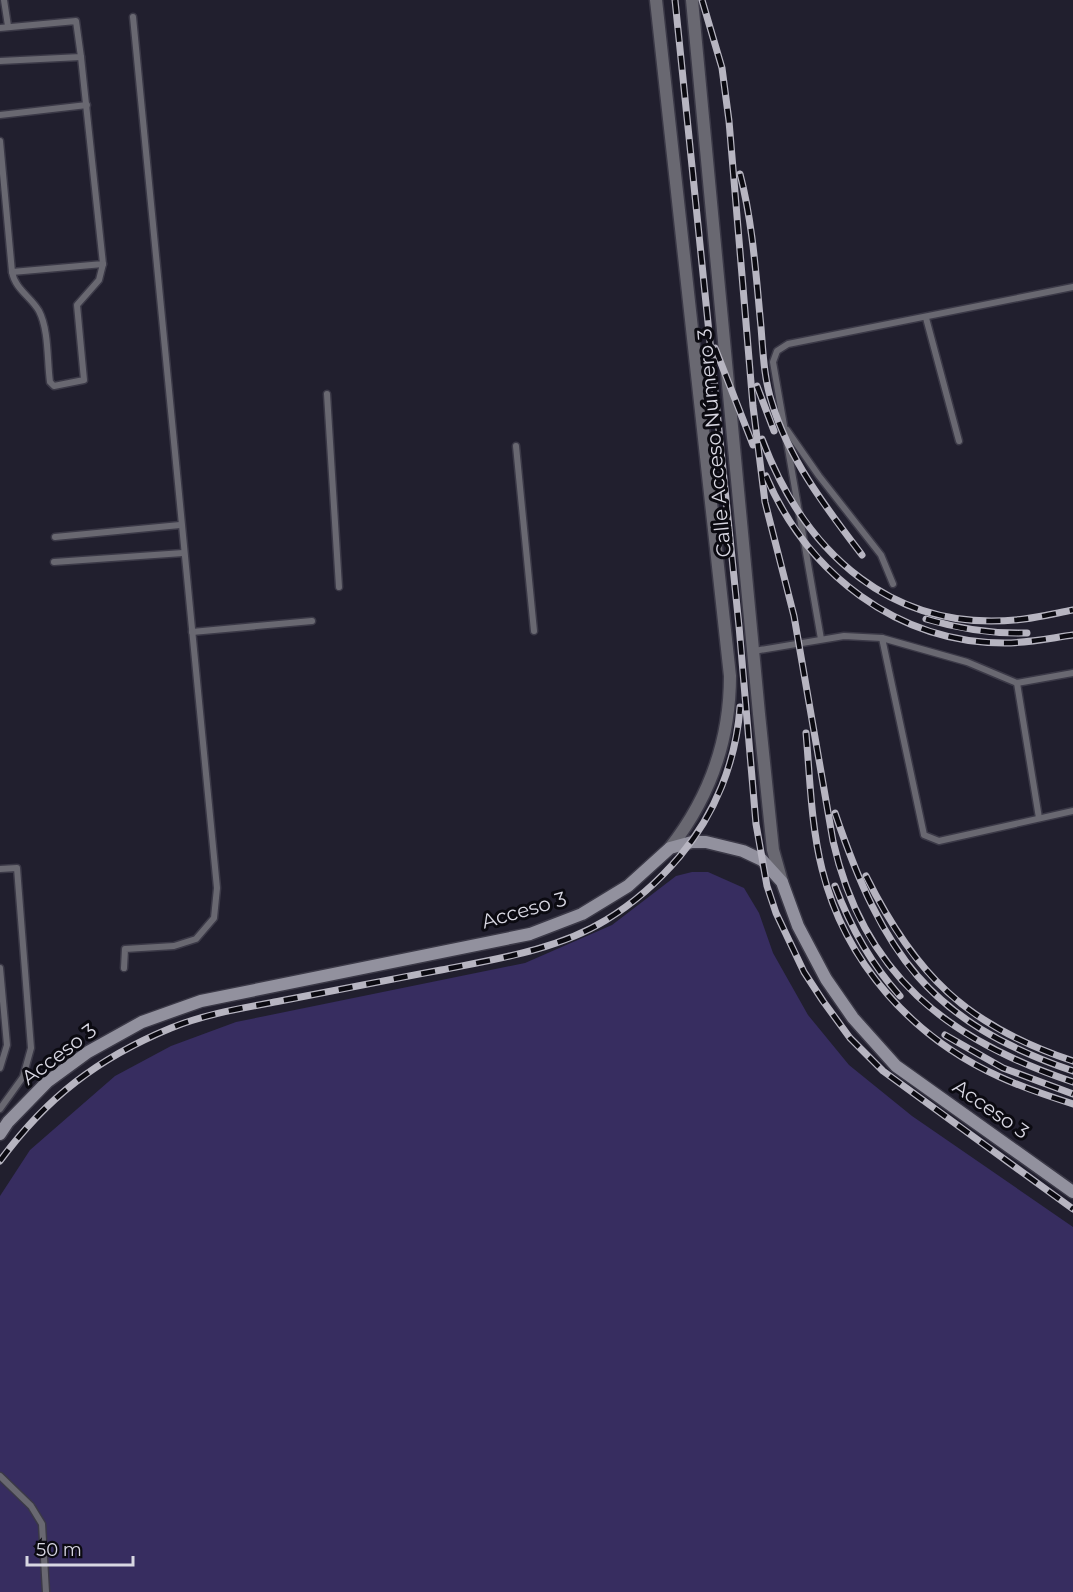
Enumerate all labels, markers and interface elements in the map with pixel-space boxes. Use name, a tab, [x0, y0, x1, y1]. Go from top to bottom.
street label: Calle Acceso Número 3	[692, 328, 736, 558]
street label: Acceso 3	[479, 886, 569, 934]
street label: Acceso 3	[17, 1018, 101, 1090]
street label: Acceso 3	[948, 1074, 1034, 1144]
scale bar	[27, 1529, 134, 1567]
text: 50 m	[36, 1539, 82, 1561]

